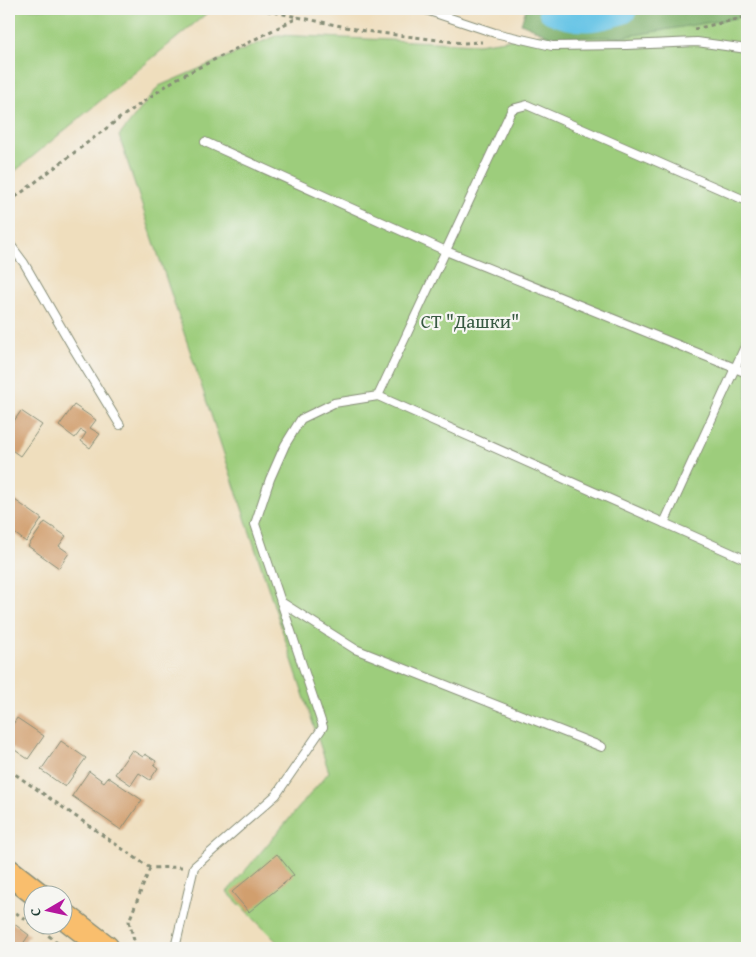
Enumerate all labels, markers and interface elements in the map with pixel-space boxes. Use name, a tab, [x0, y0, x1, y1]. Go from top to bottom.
park label: СТ "Дашки"	[421, 307, 519, 335]
north arrow	[22, 884, 72, 934]
text: С	[25, 906, 46, 918]

